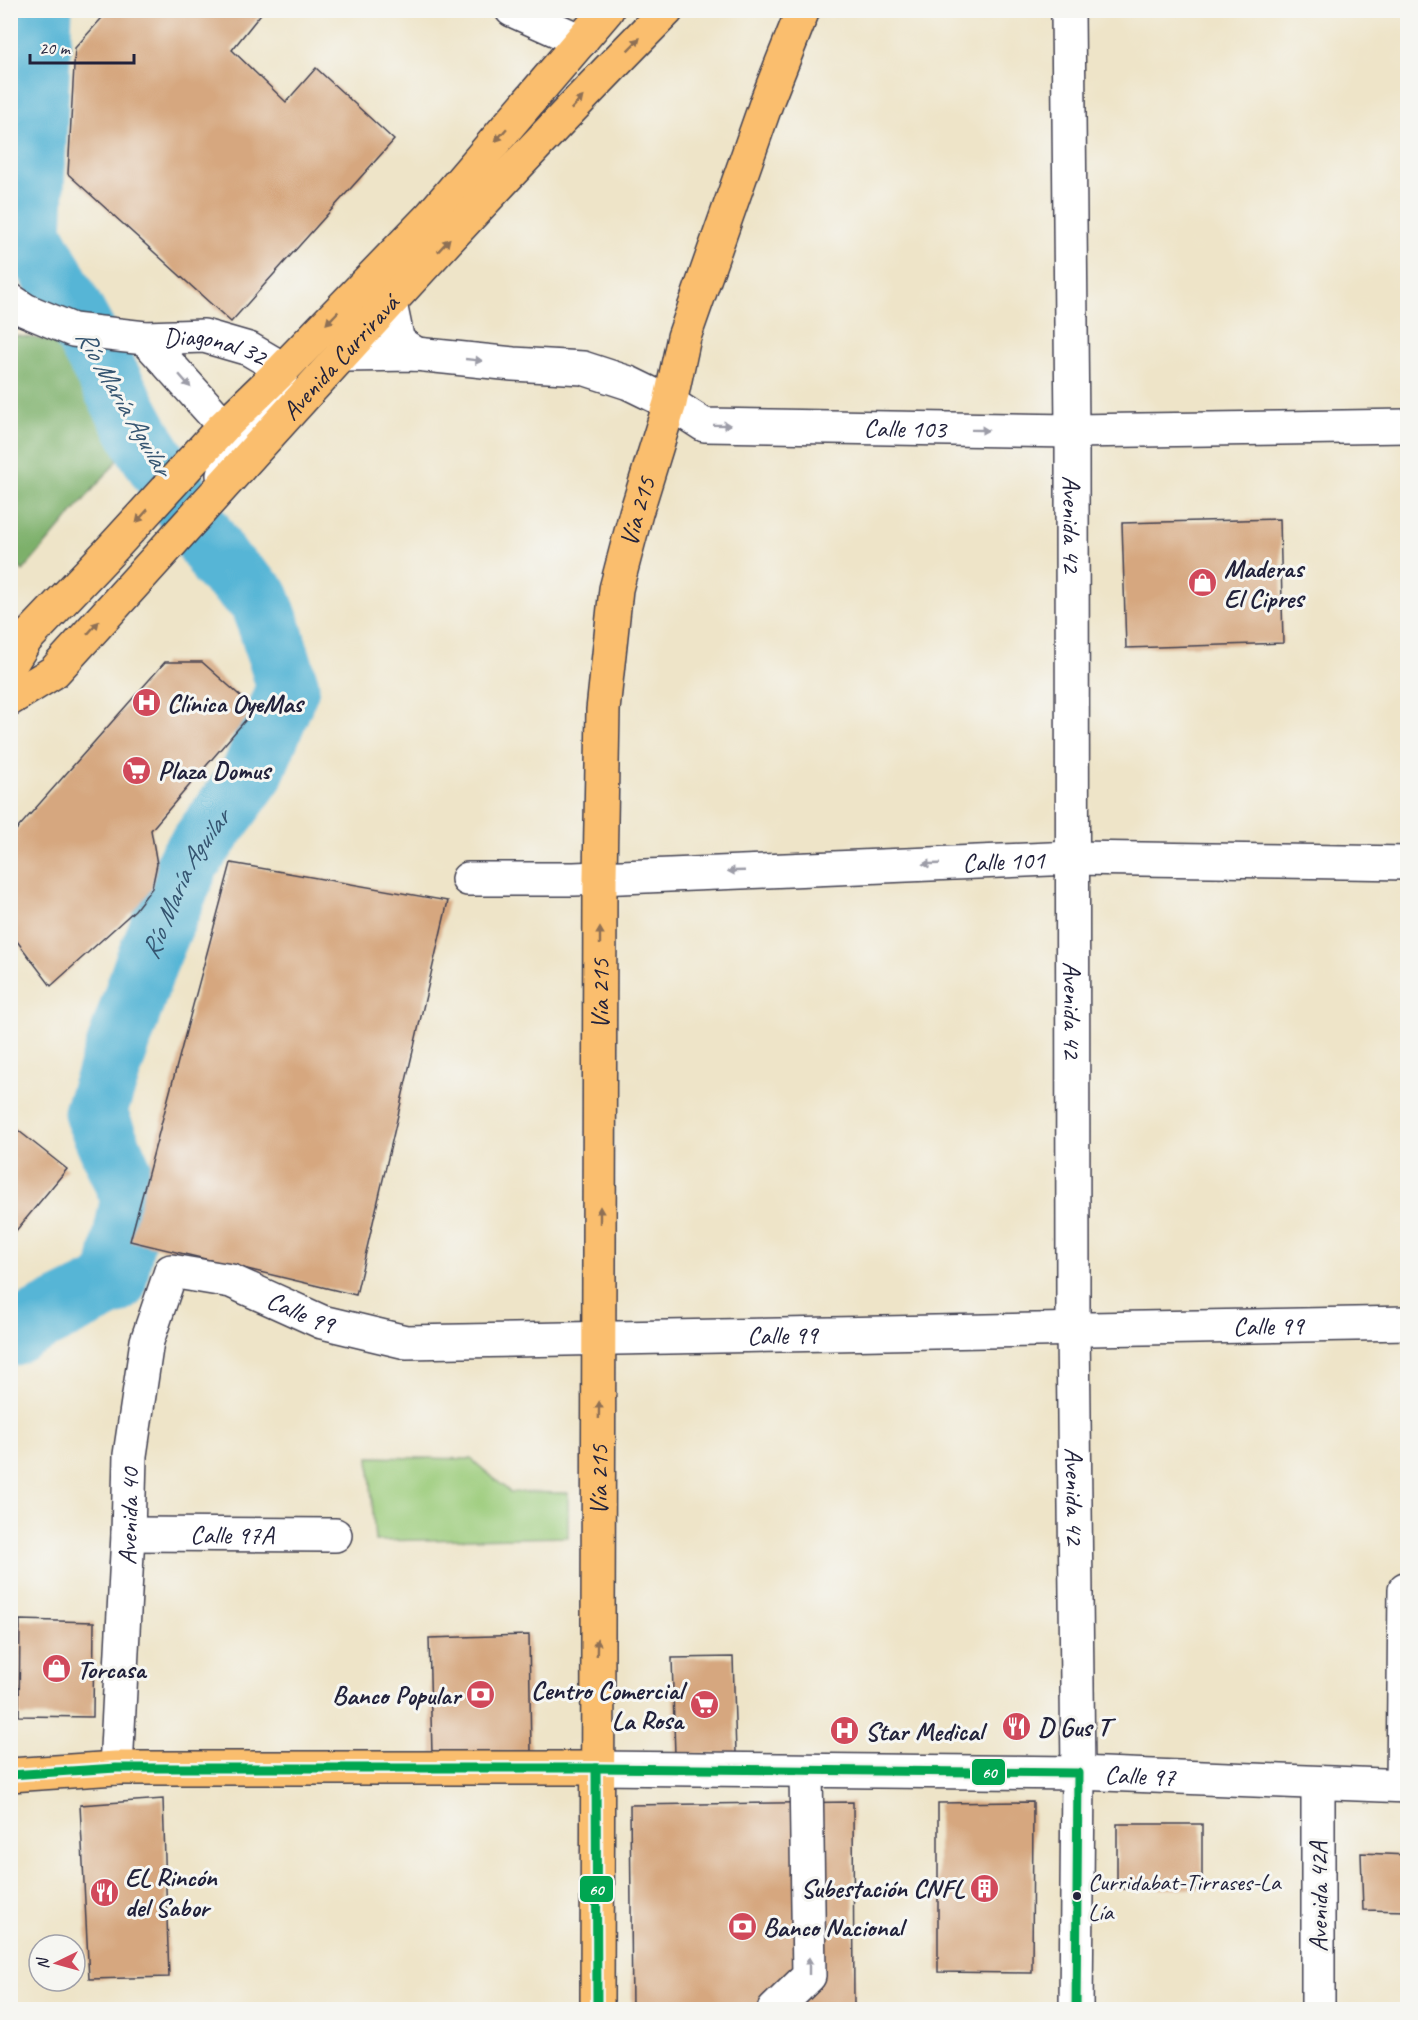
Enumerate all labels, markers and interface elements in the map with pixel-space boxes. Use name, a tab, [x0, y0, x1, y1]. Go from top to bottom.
scale bar	[30, 27, 134, 65]
one-way arrow	[627, 36, 641, 51]
text: 20 m	[39, 37, 72, 59]
one-way arrow	[570, 95, 584, 110]
one-way arrow	[494, 127, 507, 143]
one-way arrow	[437, 238, 450, 253]
street label: Avenida Curriravá	[274, 285, 407, 427]
one-way arrow	[325, 311, 339, 326]
street label: Diagonal 32	[163, 319, 276, 374]
water label: Río María Aguilar	[68, 323, 182, 485]
one-way arrow	[465, 355, 484, 365]
one-way arrow	[178, 373, 191, 389]
street label: Calle 103	[863, 411, 949, 445]
one-way arrow	[712, 421, 731, 430]
one-way arrow	[970, 425, 989, 435]
street label: Vía 215	[612, 472, 663, 550]
street label: Avenida 42	[1056, 475, 1089, 575]
one-way arrow	[136, 508, 149, 523]
place label: Maderas El Cipres	[1224, 552, 1306, 615]
shop icon: Maderas El Cipres	[1187, 567, 1219, 599]
one-way arrow	[86, 621, 100, 636]
hospital icon: Clínica OyeMas	[130, 687, 162, 719]
place label: Clínica OyeMas	[167, 687, 306, 720]
supermarket icon: Plaza Domus	[121, 754, 153, 786]
place label: Plaza Domus	[158, 754, 273, 787]
water label: Río María Aguilar	[133, 800, 240, 964]
street label: Calle 101	[962, 843, 1047, 879]
one-way arrow	[921, 859, 940, 868]
one-way arrow	[726, 867, 745, 876]
one-way arrow	[595, 926, 605, 945]
street label: Vía 215	[583, 957, 616, 1029]
street label: Avenida 42	[1056, 961, 1089, 1061]
one-way arrow	[595, 1205, 605, 1224]
street label: Calle 99	[262, 1283, 340, 1341]
street label: Calle 99	[1233, 1308, 1306, 1343]
street label: Calle 99	[747, 1318, 820, 1352]
one-way arrow	[594, 1400, 604, 1419]
street label: Vía 215	[582, 1443, 615, 1515]
street label: Avenida 42	[1058, 1447, 1092, 1547]
street label: Avenida 40	[110, 1465, 146, 1566]
street label: Calle 97A	[190, 1518, 276, 1551]
one-way arrow	[592, 1637, 602, 1656]
shop icon: Torcasa	[40, 1653, 72, 1685]
place label: Torcasa	[77, 1653, 147, 1686]
place label: Centro Comercial La Rosa	[531, 1674, 688, 1737]
place label: Banco Popular	[332, 1679, 463, 1712]
bank icon: Banco Popular	[465, 1679, 497, 1711]
supermarket icon: Centro Comercial La Rosa	[688, 1689, 720, 1721]
restaurant icon: D Gus T	[1001, 1711, 1033, 1743]
place label: D Gus T	[1038, 1711, 1117, 1744]
hospital icon: Star Medical	[828, 1715, 860, 1747]
place label: Star Medical	[865, 1715, 987, 1748]
line badge: 60	[971, 1758, 1006, 1786]
street label: Calle 97	[1104, 1758, 1177, 1793]
text: 60	[982, 1763, 998, 1783]
street label: Avenida 42A	[1302, 1840, 1335, 1952]
place label: EL Rincón del Sabor	[125, 1861, 218, 1924]
place label: Curridabat-Tirrases-La Lía	[1088, 1867, 1282, 1927]
place label: Subestación CNFL	[801, 1872, 966, 1905]
building icon: Subestación CNFL	[969, 1872, 1001, 1904]
line badge: 60	[579, 1875, 614, 1903]
restaurant icon: EL Rincón del Sabor	[88, 1876, 120, 1908]
text: 60	[589, 1880, 605, 1900]
marker: Curridabat-Tirrases-La Lía	[1071, 1890, 1083, 1902]
bank icon: Banco Nacional	[726, 1911, 758, 1943]
place label: Banco Nacional	[763, 1911, 907, 1944]
north arrow	[27, 1933, 87, 1993]
text: N	[32, 1955, 53, 1970]
one-way arrow	[804, 1957, 814, 1976]

